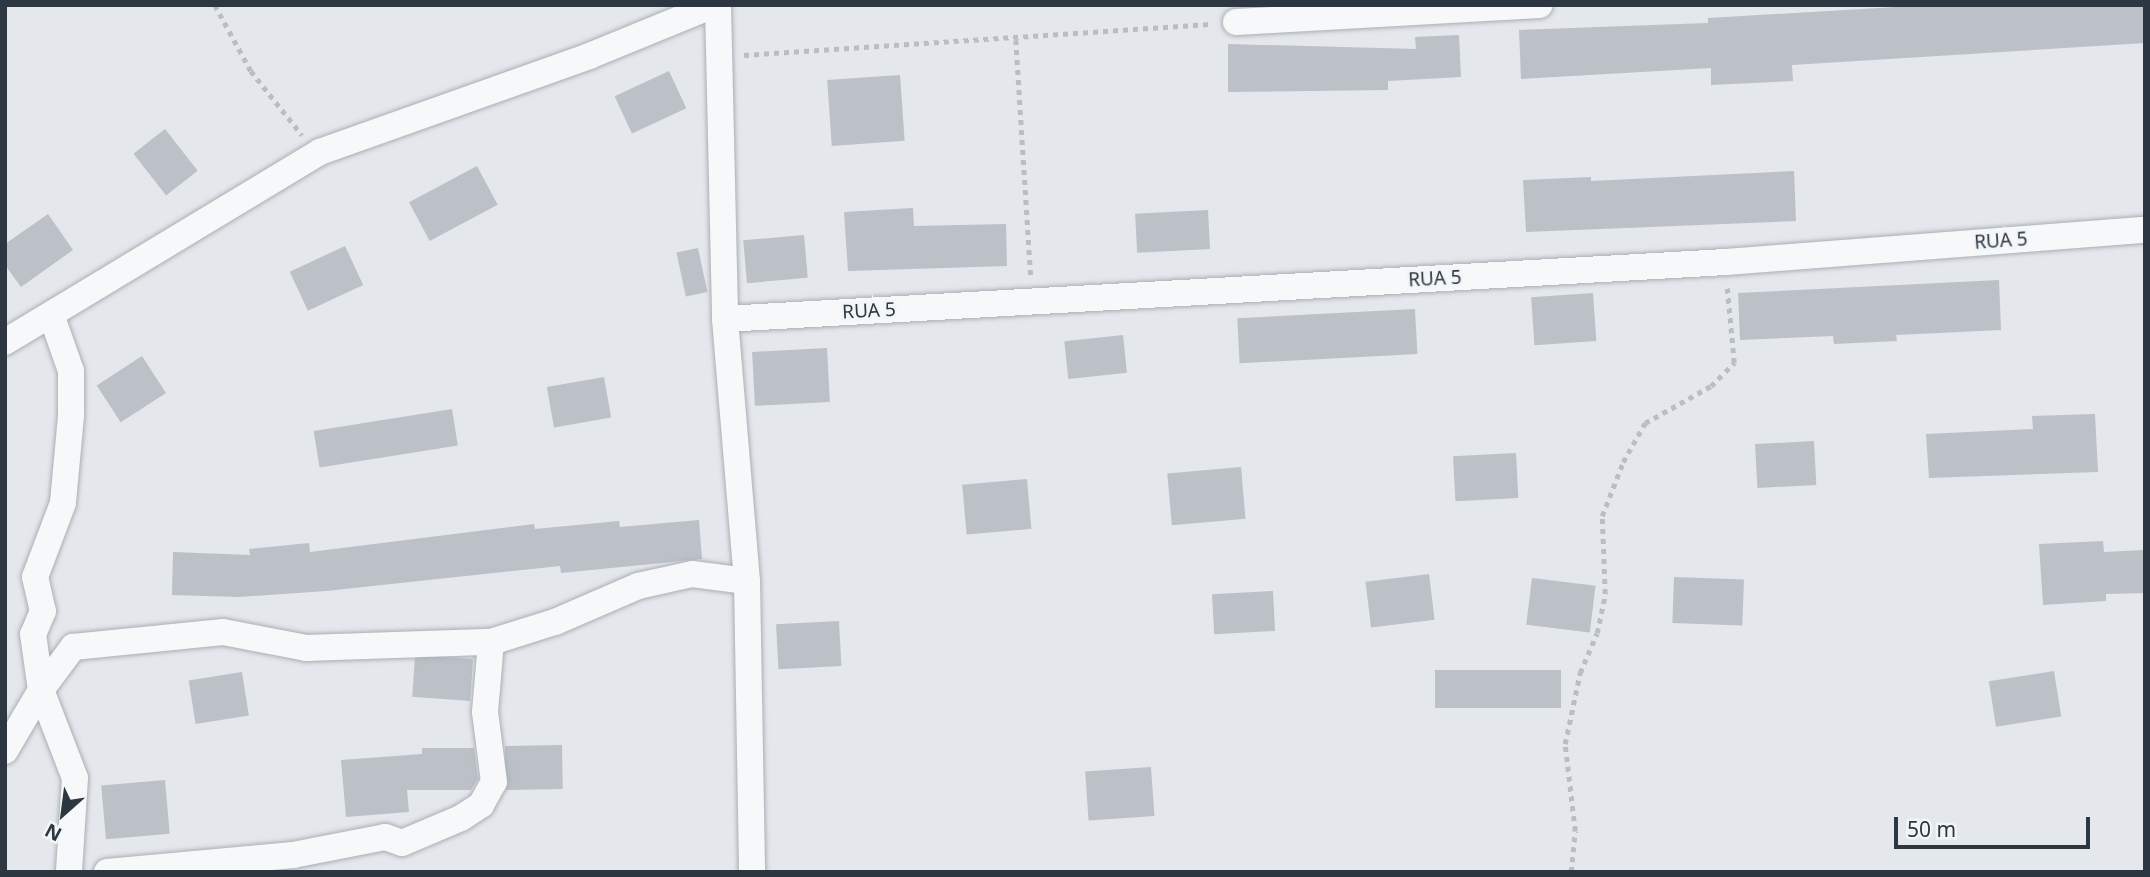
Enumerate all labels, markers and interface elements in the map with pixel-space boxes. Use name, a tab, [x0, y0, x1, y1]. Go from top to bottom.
street label: RUA 5	[1974, 228, 2028, 254]
street label: RUA 5	[1408, 266, 1462, 292]
street label: RUA 5	[842, 298, 896, 324]
north arrow	[28, 779, 98, 849]
scale bar	[1898, 804, 2094, 848]
text: 50 m	[1907, 815, 1956, 843]
text: N	[40, 817, 66, 848]

